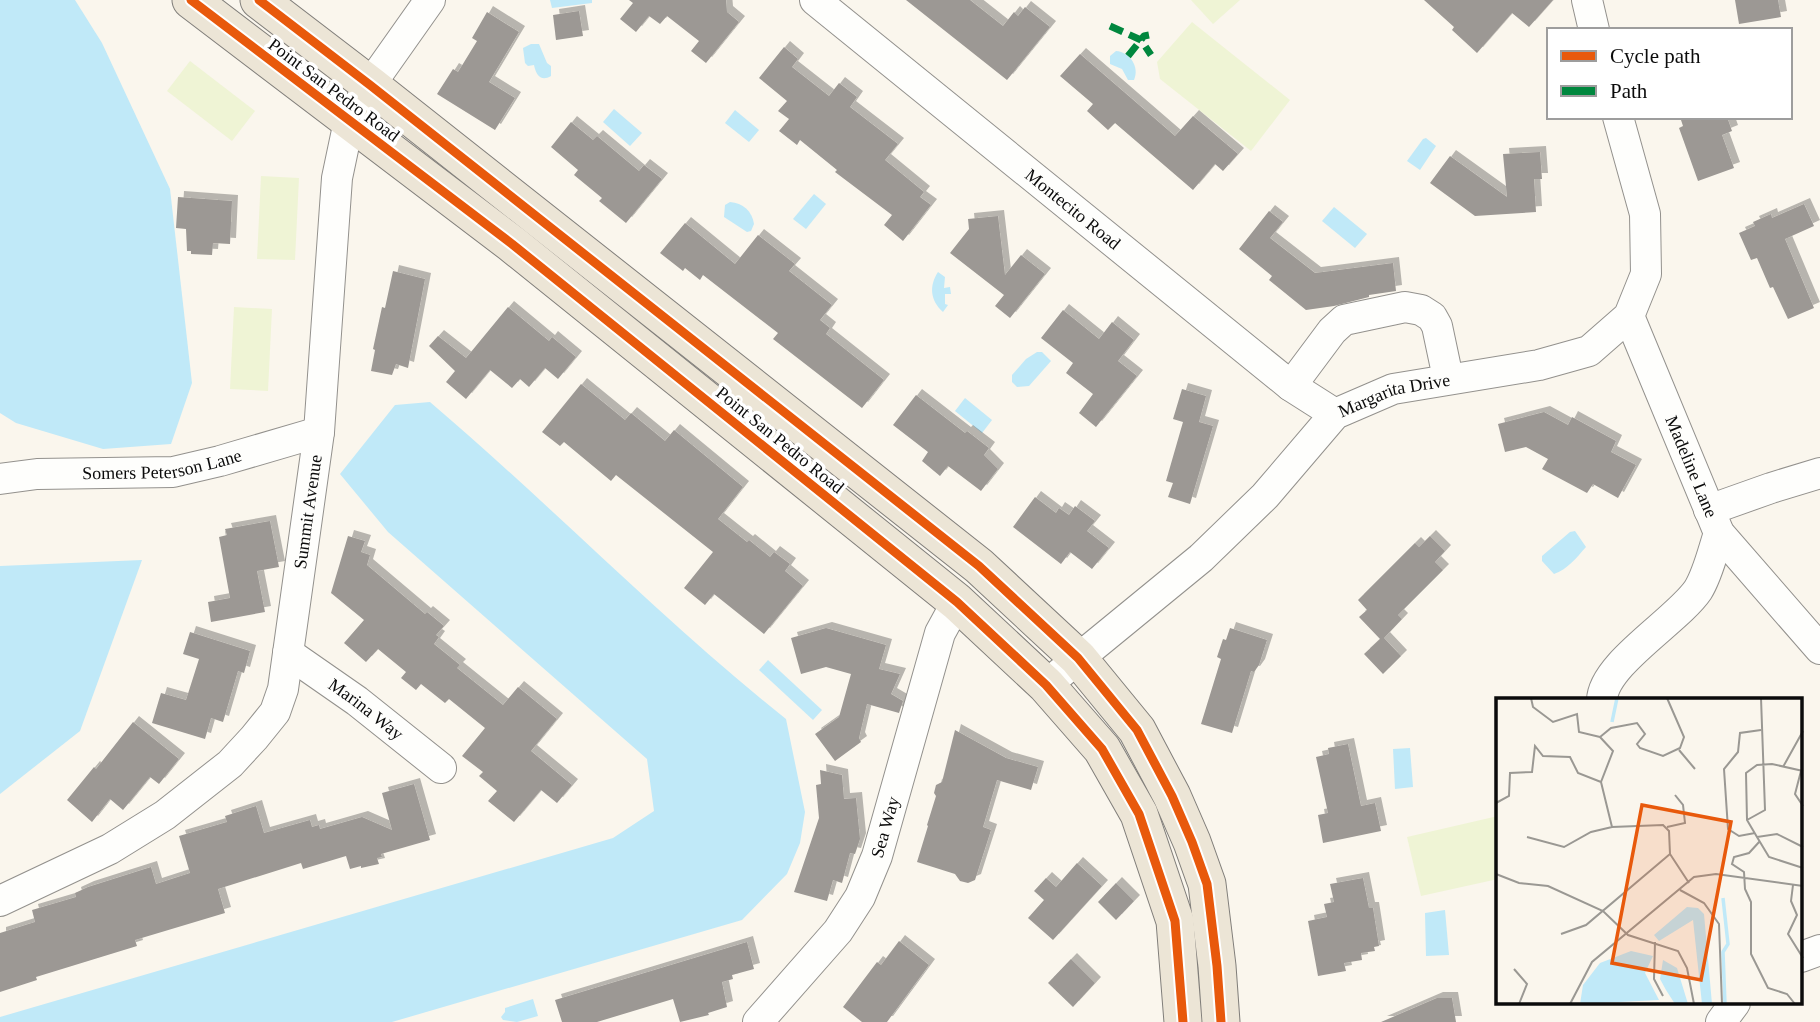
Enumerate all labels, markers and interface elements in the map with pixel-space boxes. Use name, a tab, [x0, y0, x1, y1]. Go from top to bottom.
legend	[1547, 28, 1792, 119]
street label: Point San Pedro Road	[265, 34, 403, 146]
text: Cycle path	[1610, 44, 1701, 68]
text: Path	[1610, 79, 1648, 103]
street label: Montecito Road	[1021, 165, 1124, 254]
street label: Margarita Drive	[1335, 370, 1452, 421]
street label: Point San Pedro Road	[712, 382, 848, 498]
street label: Madeline Lane	[1661, 413, 1721, 521]
street label: Somers Peterson Lane	[82, 445, 244, 483]
street label: Summit Avenue	[290, 453, 326, 570]
street label: Marina Way	[325, 674, 407, 744]
inset map	[1496, 698, 1802, 1004]
street label: Sea Way	[867, 794, 903, 860]

